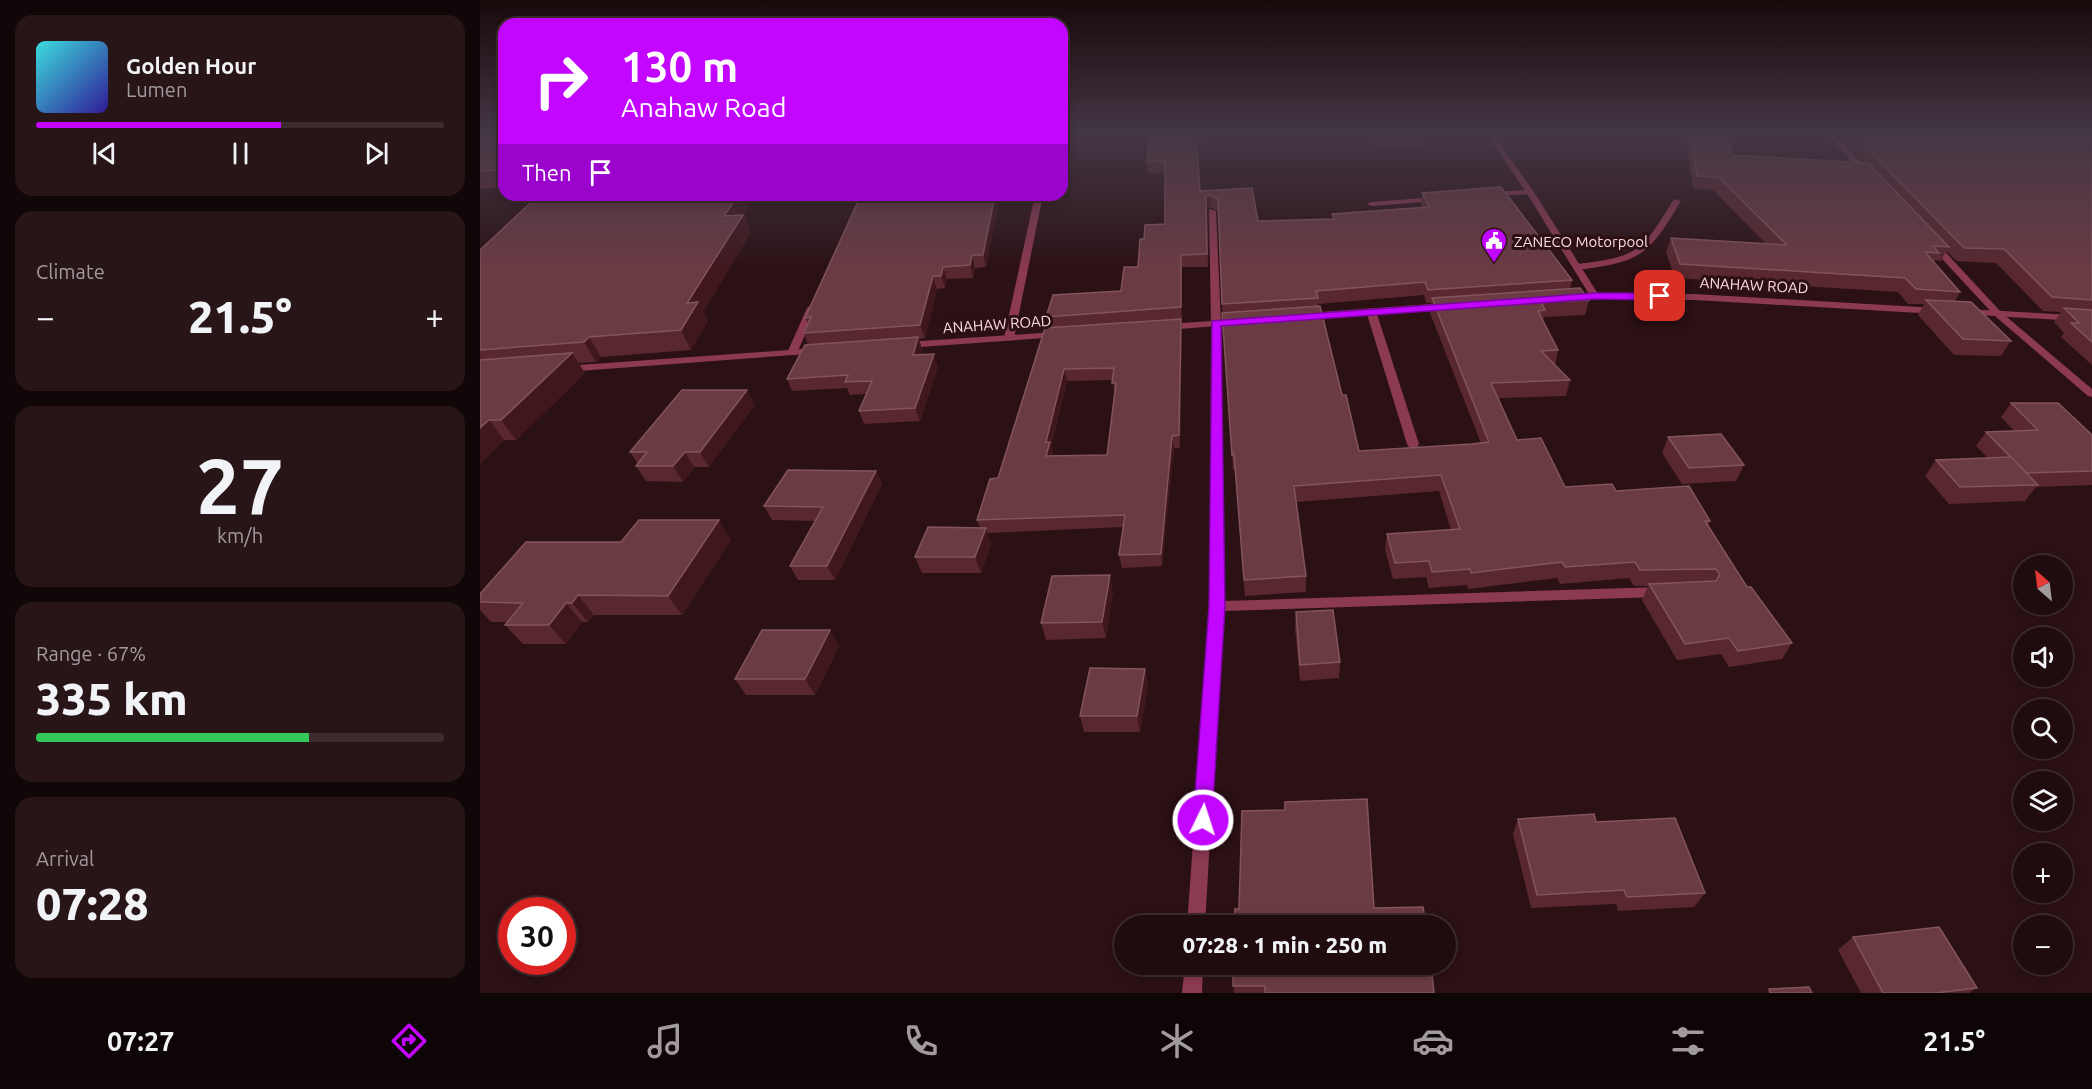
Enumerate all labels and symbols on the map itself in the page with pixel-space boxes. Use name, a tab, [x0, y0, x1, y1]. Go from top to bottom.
public building icon: ZANECO Motorpool	[1479, 226, 1509, 264]
place label: ZANECO Motorpool	[1514, 233, 1648, 250]
pin	[1634, 270, 1685, 321]
street label: ANAHAW ROAD	[1699, 274, 1809, 296]
street label: ANAHAW ROAD	[942, 312, 1052, 336]
north arrow	[2013, 555, 2073, 615]
position arrow	[1171, 788, 1235, 852]
speed limit sign: 30	[498, 897, 576, 975]

